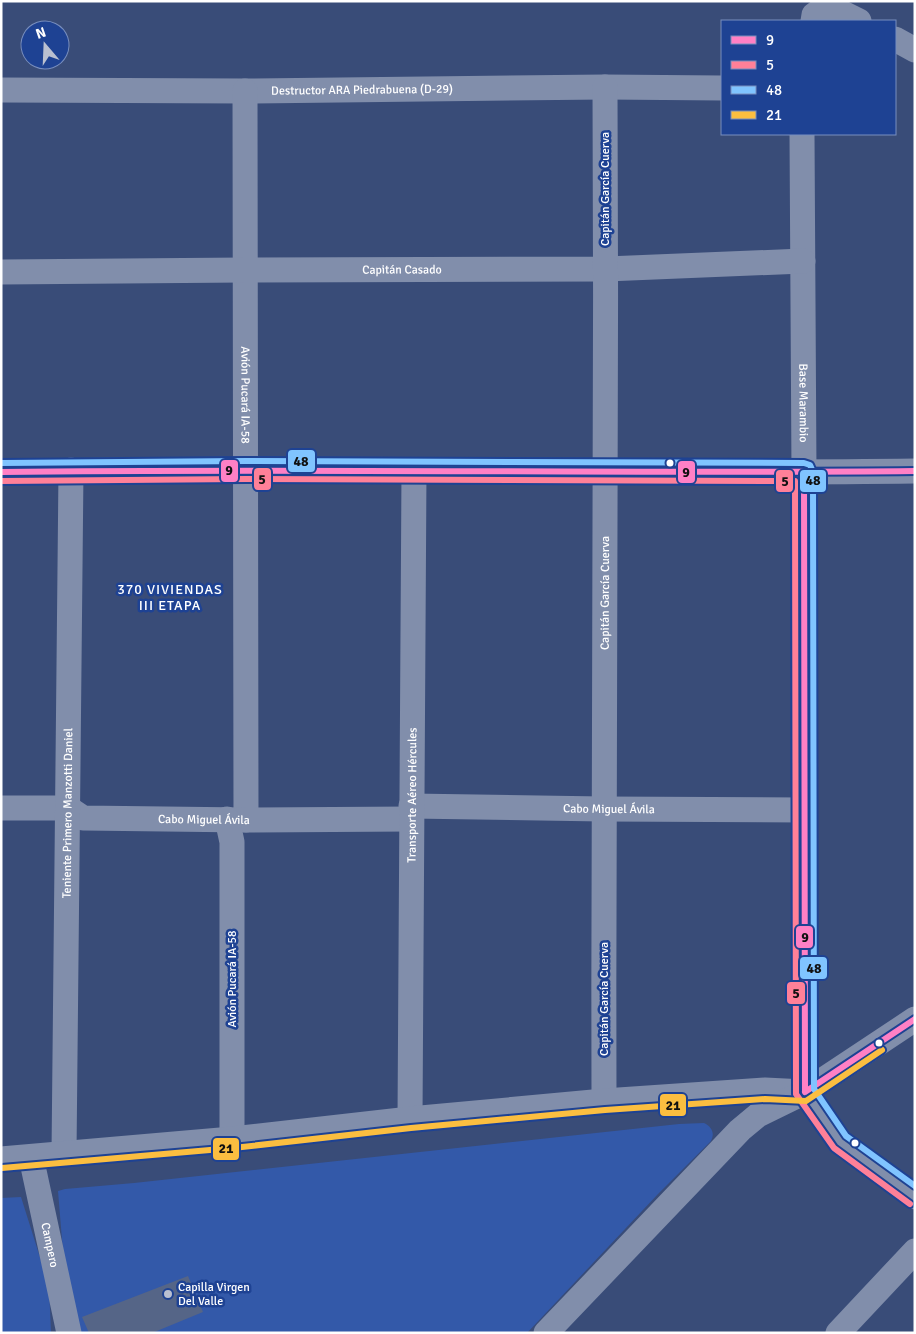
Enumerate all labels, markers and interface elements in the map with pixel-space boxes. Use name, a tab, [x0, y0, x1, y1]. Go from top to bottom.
north arrow	[20, 20, 70, 70]
legend	[721, 20, 896, 135]
text: N	[34, 24, 48, 43]
text: 9	[766, 31, 774, 49]
text: 5	[766, 56, 774, 74]
text: 48	[766, 81, 782, 99]
street label: Destructor ARA Piedrabuena (D-29)	[271, 82, 453, 99]
text: 21	[766, 106, 782, 124]
street label: Capitán García Cuerva	[598, 132, 613, 246]
street label: Capitán Casado	[362, 262, 442, 278]
street label: Avión Pucará IA-58	[237, 346, 252, 444]
street label: Base Marambio	[795, 363, 811, 443]
line badge: 48	[287, 449, 316, 473]
text: 48	[293, 453, 309, 470]
unlabelled marker	[665, 458, 675, 468]
line badge: 9	[220, 459, 239, 483]
line badge: 9	[677, 460, 696, 484]
text: 9	[225, 462, 233, 479]
text: 9	[682, 464, 690, 481]
line badge: 5	[253, 467, 272, 491]
line badge: 5	[775, 469, 794, 493]
line badge: 48	[799, 469, 827, 493]
text: 5	[258, 471, 266, 488]
text: 48	[805, 472, 821, 489]
text: 5	[781, 473, 789, 490]
street label: Capitán García Cuerva	[598, 536, 613, 650]
district label: 370 VIVIENDAS III ETAPA	[117, 581, 223, 614]
street label: Teniente Primero Manzotti Daniel	[60, 727, 76, 898]
street label: Transporte Aéreo Hércules	[405, 727, 420, 863]
street label: Cabo Miguel Ávila	[563, 801, 655, 817]
street label: Cabo Miguel Ávila	[158, 812, 250, 828]
line badge: 9	[795, 925, 814, 949]
text: 9	[801, 929, 809, 946]
street label: Avión Pucará IA-58	[225, 930, 240, 1028]
street label: Capitán García Cuerva	[597, 942, 612, 1056]
line badge: 48	[799, 956, 828, 980]
text: 48	[806, 960, 822, 977]
line badge: 5	[786, 981, 806, 1005]
text: 5	[792, 985, 800, 1002]
unlabelled marker	[874, 1038, 884, 1048]
line badge: 21	[659, 1093, 687, 1117]
text: 21	[665, 1097, 681, 1114]
line badge: 21	[212, 1137, 240, 1161]
unlabelled marker	[850, 1138, 860, 1148]
text: 21	[218, 1140, 234, 1157]
street label: Campero	[37, 1221, 62, 1269]
place label: Capilla Virgen Del Valle	[178, 1280, 250, 1309]
marker: Capilla Virgen Del Valle	[162, 1288, 174, 1300]

